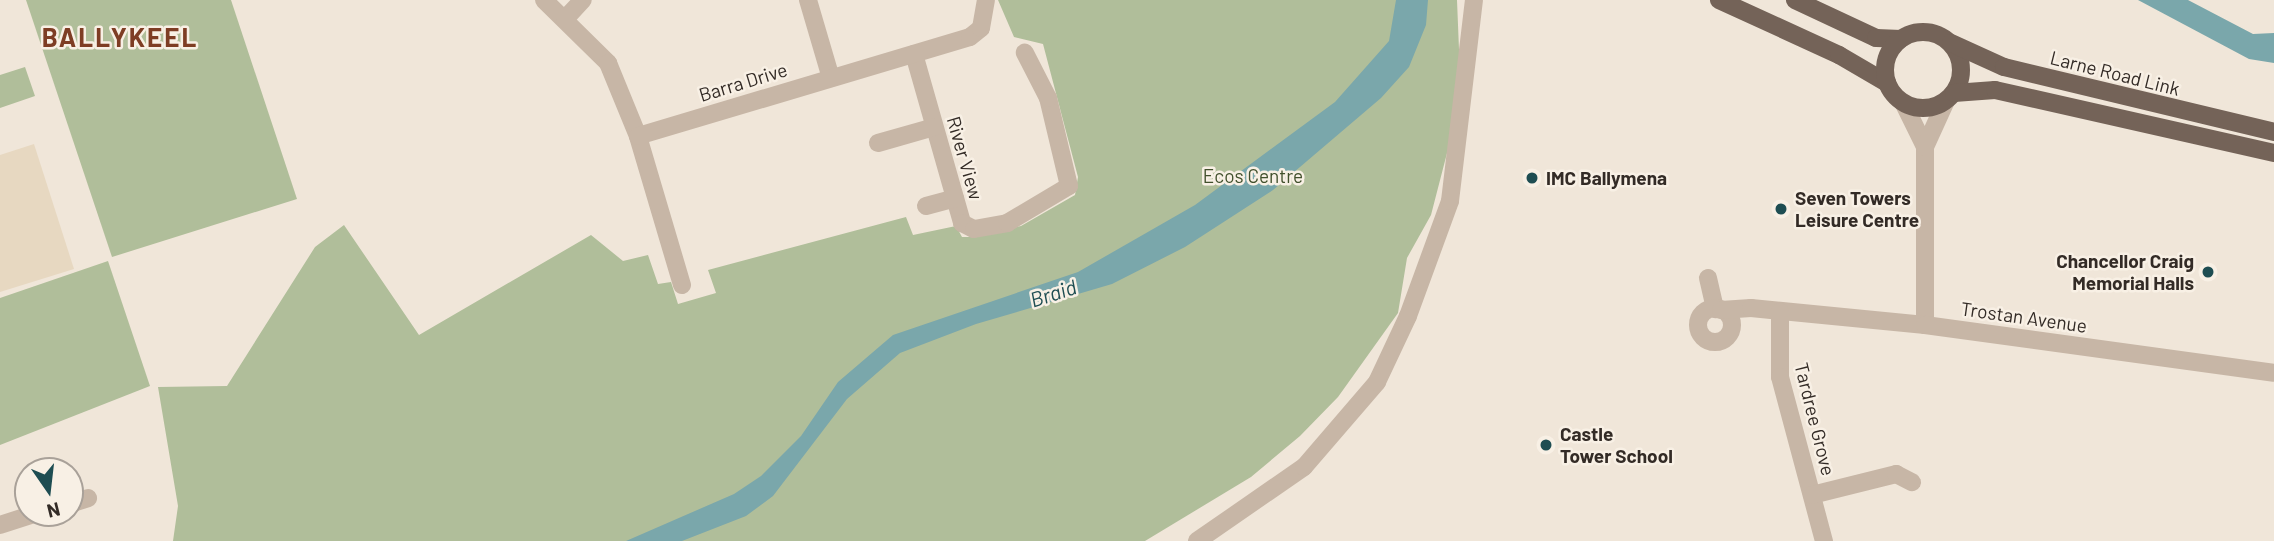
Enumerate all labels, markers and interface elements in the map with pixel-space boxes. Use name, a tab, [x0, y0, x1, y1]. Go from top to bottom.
district label: BALLYKEEL	[43, 21, 197, 53]
street label: Larne Road Link	[2048, 46, 2182, 100]
street label: Barra Drive	[696, 58, 790, 106]
street label: River View	[942, 114, 988, 202]
park label: Ecos Centre	[1203, 165, 1303, 187]
place label: IMC Ballymena	[1546, 167, 1667, 189]
marker: IMC Ballymena	[1524, 170, 1540, 186]
place label: Seven Towers Leisure Centre	[1795, 187, 1919, 231]
marker: Seven Towers Leisure Centre	[1773, 201, 1789, 217]
place label: Chancellor Craig Memorial Halls	[2056, 250, 2194, 294]
marker: Chancellor Craig Memorial Halls	[2200, 264, 2216, 280]
water label: Braid	[1027, 274, 1079, 312]
street label: Trostan Avenue	[1959, 297, 2089, 337]
street label: Tardree Grove	[1790, 360, 1840, 478]
place label: Castle Tower School	[1560, 423, 1673, 467]
marker: Castle Tower School	[1538, 437, 1554, 453]
north arrow	[14, 457, 84, 527]
text: N	[45, 498, 63, 524]

